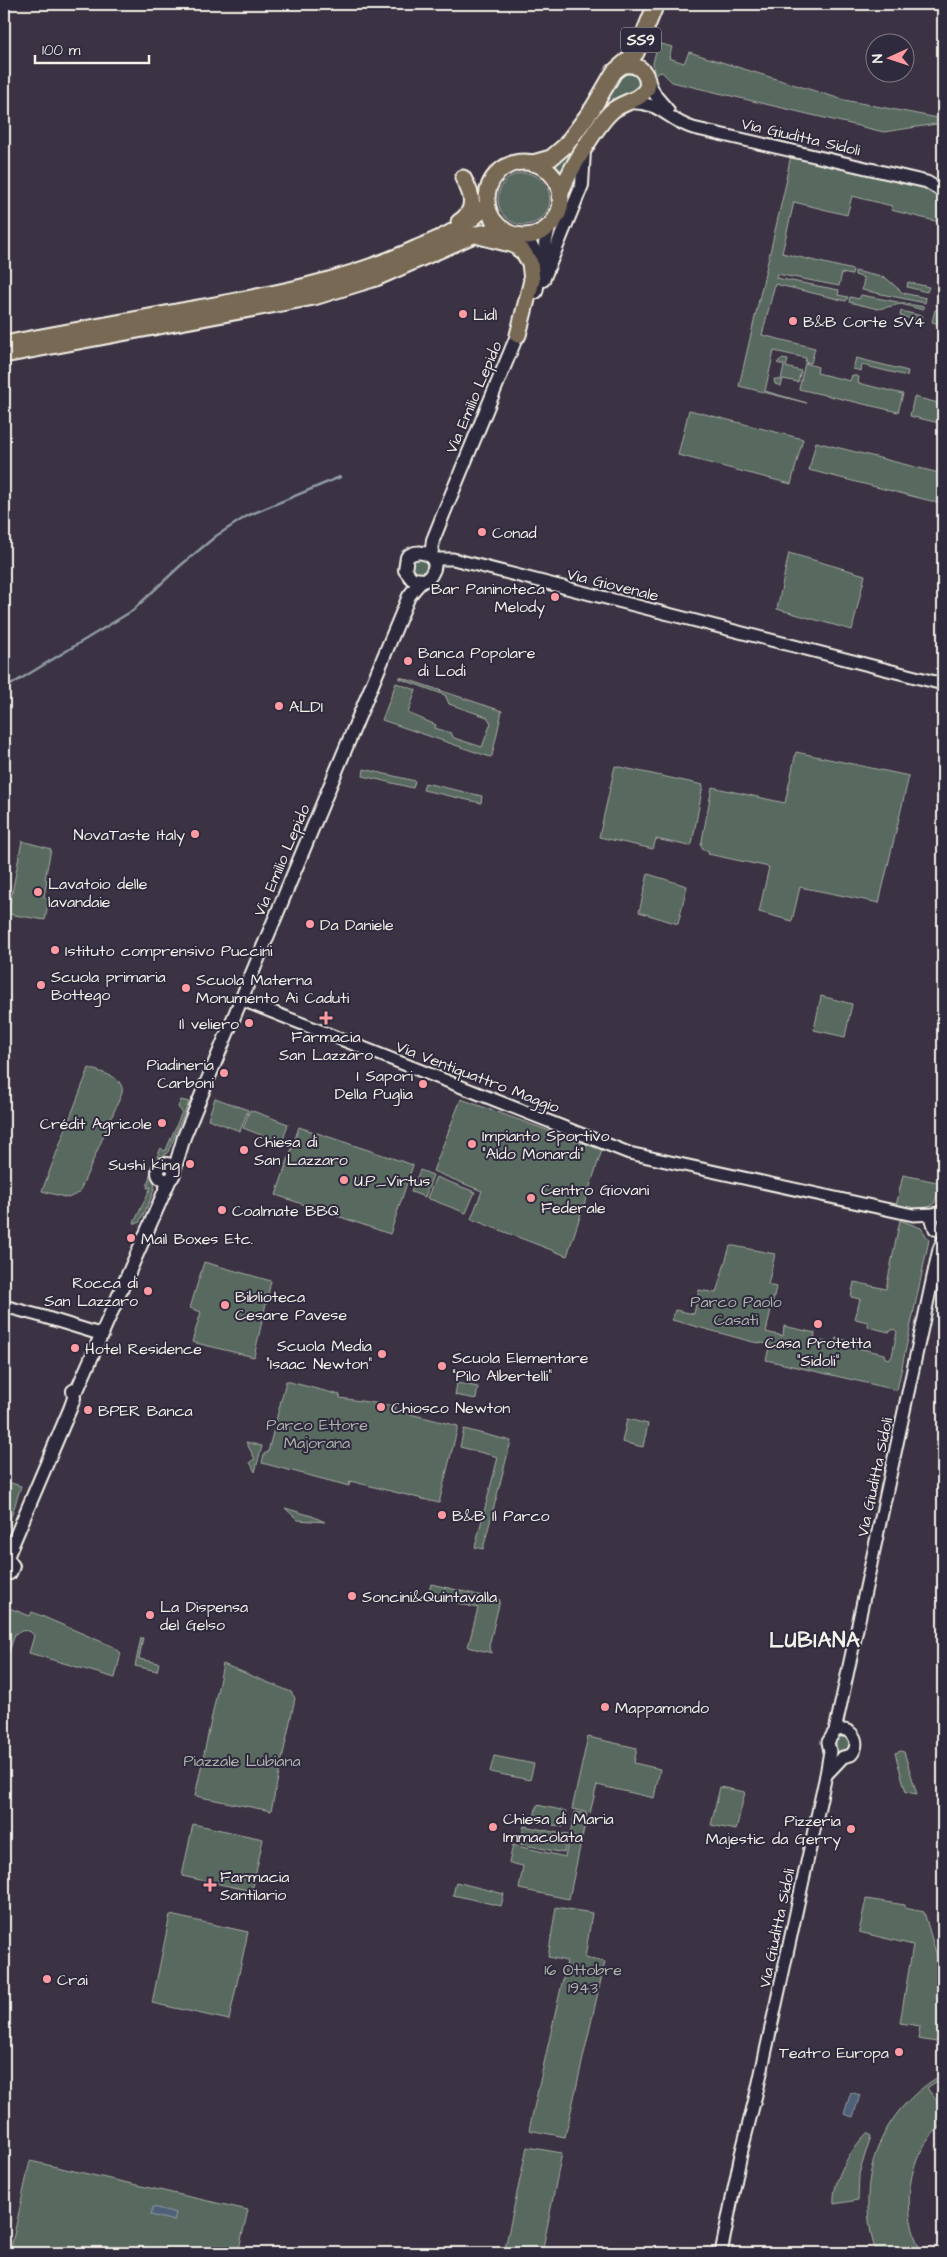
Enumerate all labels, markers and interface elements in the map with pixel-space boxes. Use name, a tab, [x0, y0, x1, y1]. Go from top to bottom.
road number: SS9	[621, 28, 661, 52]
scale bar	[35, 32, 149, 64]
north arrow	[864, 32, 914, 82]
text: 100 m	[42, 40, 81, 61]
text: N	[868, 54, 888, 64]
street label: Via Giuditta Sidoli	[739, 113, 863, 161]
place label: Lidl	[473, 304, 497, 326]
marker: Lidl	[457, 308, 469, 320]
place label: B&B Corte SV4	[803, 311, 925, 333]
marker: B&B Corte SV4	[787, 315, 799, 327]
street label: Via Emilio Lepido	[440, 338, 507, 457]
place label: Conad	[492, 522, 537, 544]
marker: Conad	[476, 526, 488, 538]
street label: Via Giovenale	[565, 563, 661, 607]
place label: Bar Paninoteca Melody	[431, 578, 545, 619]
marker: Bar Paninoteca Melody	[549, 591, 561, 603]
place label: Banca Popolare di Lodi	[418, 642, 536, 682]
marker: Banca Popolare di Lodi	[402, 655, 414, 667]
place label: ALDI	[289, 696, 323, 718]
marker: ALDI	[273, 700, 285, 712]
street label: Via Emilio Lepido	[248, 801, 315, 920]
place label: NovaTaste Italy	[74, 824, 185, 847]
marker: NovaTaste Italy	[189, 828, 201, 840]
place label: Lavatoio delle lavandaie	[48, 873, 148, 913]
marker: Lavatoio delle lavandaie	[32, 886, 44, 898]
place label: Da Daniele	[320, 914, 394, 936]
marker: Da Daniele	[304, 918, 316, 930]
place label: Istituto comprensivo Puccini	[65, 940, 273, 962]
marker: Istituto comprensivo Puccini	[49, 944, 61, 956]
place label: Scuola primaria Bottego	[51, 966, 166, 1007]
place label: Scuola Materna Monumento Ai Caduti	[196, 969, 350, 1009]
marker: Scuola primaria Bottego	[35, 979, 47, 991]
marker: Scuola Materna Monumento Ai Caduti	[180, 982, 192, 994]
marker: Farmacia San Lazzaro	[320, 1012, 332, 1024]
place label: Il veliero	[179, 1013, 239, 1035]
marker: Il veliero	[243, 1017, 255, 1029]
place label: Farmacia San Lazzaro	[279, 1026, 373, 1066]
street label: Via Ventiquattro Maggio	[392, 1036, 563, 1119]
place label: Piadineria Carboni	[147, 1054, 215, 1094]
place label: I Sapori Della Puglia	[335, 1065, 414, 1106]
marker: Piadineria Carboni	[218, 1067, 230, 1079]
marker: I Sapori Della Puglia	[417, 1078, 429, 1090]
place label: Crédit Agricole	[40, 1113, 152, 1136]
marker: Crédit Agricole	[156, 1117, 168, 1129]
place label: Impianto Sportivo "Aldo Monardi"	[482, 1125, 609, 1165]
place label: Chiesa di San Lazzaro	[254, 1131, 348, 1171]
marker: Impianto Sportivo "Aldo Monardi"	[466, 1138, 478, 1150]
marker: Chiesa di San Lazzaro	[238, 1144, 250, 1156]
place label: Sushi king	[108, 1154, 180, 1177]
marker: Sushi king	[184, 1158, 196, 1170]
place label: U.P_Virtus	[354, 1170, 430, 1192]
marker: U.P_Virtus	[338, 1174, 350, 1186]
place label: Centro Giovani Federale	[541, 1179, 650, 1219]
marker: Centro Giovani Federale	[525, 1192, 537, 1204]
place label: Coalmate BBQ	[232, 1200, 339, 1222]
marker: Coalmate BBQ	[216, 1204, 228, 1216]
place label: Mail Boxes Etc.	[141, 1228, 253, 1250]
marker: Mail Boxes Etc.	[125, 1232, 137, 1244]
place label: Rocca di San Lazzaro	[44, 1272, 139, 1312]
marker: Rocca di San Lazzaro	[142, 1285, 154, 1297]
place label: Biblioteca Cesare Pavese	[235, 1286, 347, 1326]
park label: Parco Paolo Casati	[690, 1291, 782, 1331]
marker: Biblioteca Cesare Pavese	[219, 1299, 231, 1311]
marker: Casa Protetta "Sidoli"	[812, 1318, 824, 1330]
place label: Casa Protetta "Sidoli"	[765, 1332, 871, 1372]
place label: Scuola Media "Isaac Newton"	[266, 1335, 372, 1375]
place label: Hotel Residence	[85, 1338, 202, 1360]
marker: Hotel Residence	[69, 1342, 81, 1354]
place label: Scuola Elementare "Pilo Albertelli"	[452, 1347, 589, 1387]
marker: Scuola Media "Isaac Newton"	[376, 1348, 388, 1360]
marker: Scuola Elementare "Pilo Albertelli"	[436, 1360, 448, 1372]
place label: Chiosco Newton	[391, 1397, 510, 1419]
place label: BPER Banca	[98, 1400, 193, 1422]
marker: Chiosco Newton	[375, 1401, 387, 1413]
marker: BPER Banca	[82, 1404, 94, 1416]
park label: Parco Ettore Majorana	[266, 1414, 368, 1454]
street label: Via Giuditta Sidoli	[852, 1415, 898, 1539]
place label: B&B Il Parco	[452, 1505, 550, 1527]
marker: B&B Il Parco	[436, 1509, 448, 1521]
place label: Soncini&Quintavalla	[362, 1586, 497, 1608]
marker: Soncini&Quintavalla	[346, 1590, 358, 1602]
place label: La Dispensa del Gelso	[160, 1596, 248, 1636]
marker: La Dispensa del Gelso	[144, 1609, 156, 1621]
district label: LUBIANA	[769, 1626, 861, 1655]
place label: Mappamondo	[615, 1697, 709, 1719]
marker: Mappamondo	[599, 1701, 611, 1713]
park label: Piazzale Lubiana	[183, 1750, 301, 1772]
place label: Chiesa di Maria Immacolata	[503, 1808, 614, 1848]
place label: Pizzeria Majestic da Gerry	[706, 1810, 841, 1851]
marker: Chiesa di Maria Immacolata	[487, 1821, 499, 1833]
marker: Pizzeria Majestic da Gerry	[845, 1823, 857, 1835]
place label: Farmacia Santilario	[220, 1866, 289, 1906]
street label: Via Giuditta Sidoli	[754, 1866, 800, 1990]
marker: Farmacia Santilario	[204, 1879, 216, 1891]
park label: 16 Ottobre 1943	[544, 1959, 622, 1999]
place label: Crai	[57, 1969, 88, 1991]
marker: Crai	[41, 1973, 53, 1985]
place label: Teatro Europa	[779, 2042, 889, 2064]
marker: Teatro Europa	[893, 2046, 905, 2058]

